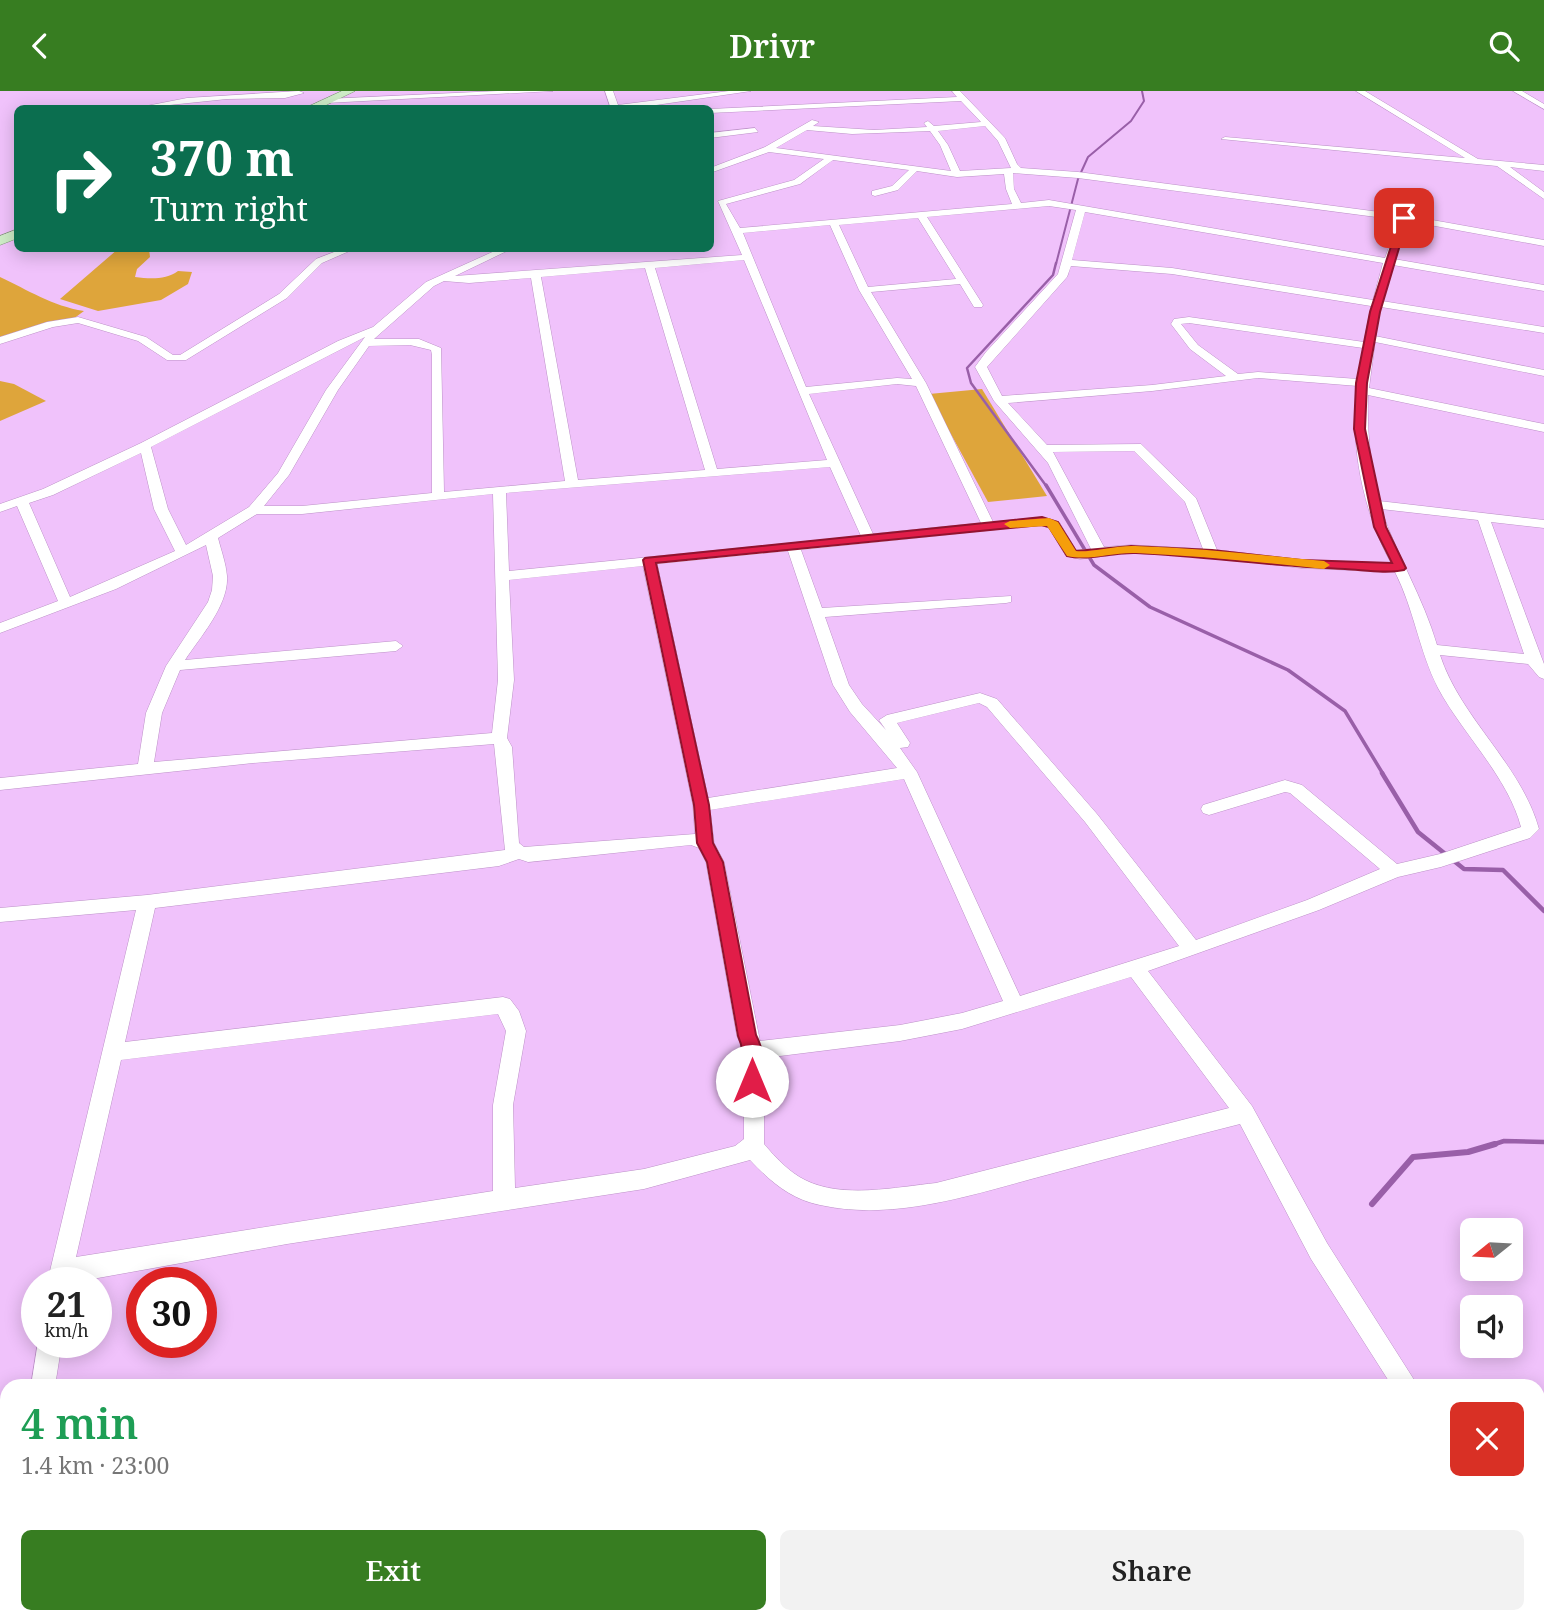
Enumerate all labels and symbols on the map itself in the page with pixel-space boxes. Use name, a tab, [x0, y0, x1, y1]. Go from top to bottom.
pin	[1374, 188, 1434, 248]
position arrow	[715, 1044, 789, 1118]
north arrow	[1460, 1218, 1522, 1281]
speed limit sign: 30	[126, 1267, 217, 1358]

